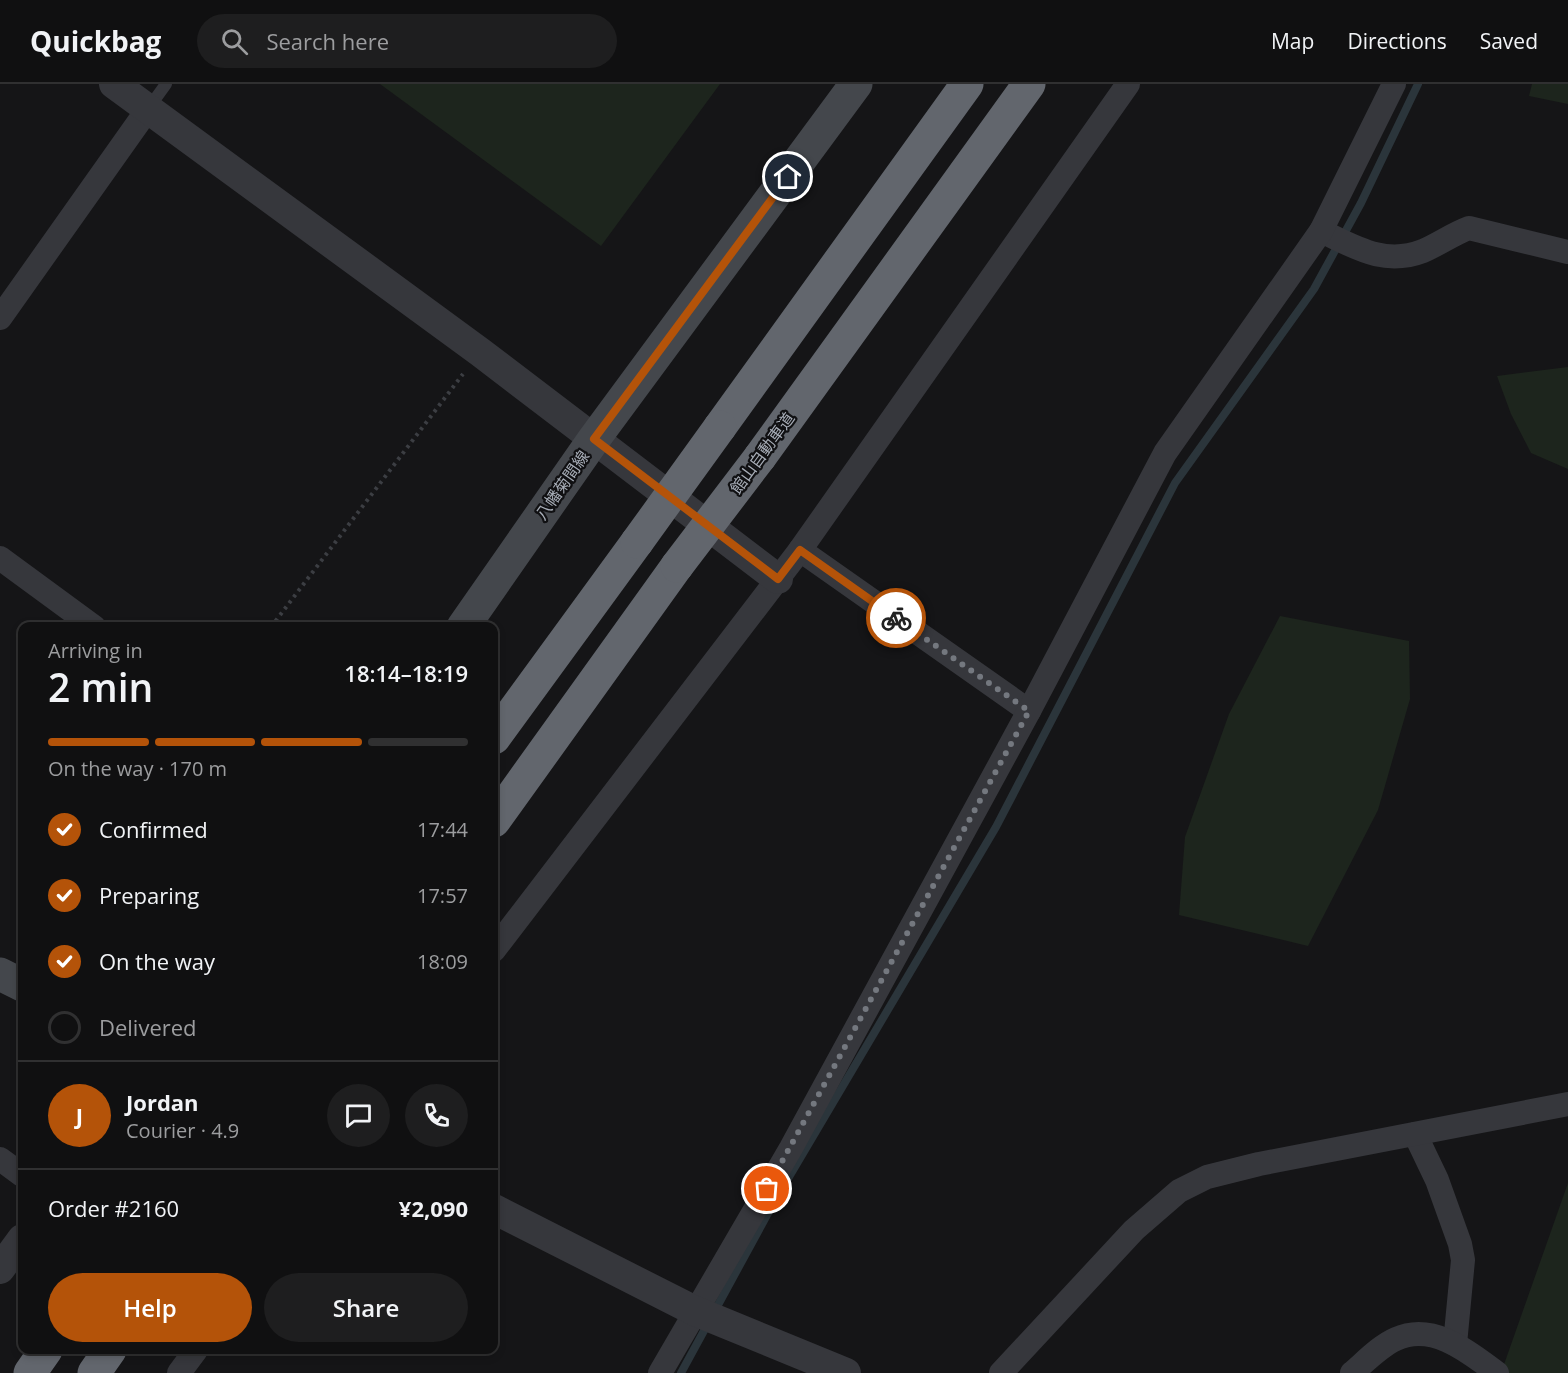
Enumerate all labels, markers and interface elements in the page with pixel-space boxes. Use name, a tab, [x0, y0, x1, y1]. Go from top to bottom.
search box	[197, 14, 617, 68]
text: Quickbag	[30, 22, 161, 60]
icon: search	[218, 25, 251, 58]
text: Search here	[266, 26, 389, 56]
text: Map	[1271, 27, 1314, 55]
text: Directions	[1347, 27, 1447, 55]
text: Saved	[1480, 27, 1538, 55]
pin	[762, 151, 813, 202]
icon: home	[771, 160, 804, 193]
street label: 館山自動車道	[725, 408, 799, 498]
street label: 八幡菊間線	[530, 446, 594, 524]
courier	[866, 588, 926, 648]
icon: bike	[880, 602, 913, 635]
text: Arriving in	[48, 637, 143, 664]
text: 18:14–18:19	[344, 658, 468, 688]
text: 2 min	[48, 660, 153, 713]
text: On the way · 170 m	[48, 755, 227, 782]
icon: check	[48, 813, 81, 846]
text: Confirmed	[99, 814, 208, 844]
text: 17:44	[417, 816, 468, 843]
icon: check	[48, 879, 81, 912]
text: Preparing	[99, 880, 199, 910]
text: 17:57	[417, 882, 468, 909]
icon: check	[48, 945, 81, 978]
text: On the way	[99, 946, 215, 976]
text: 18:09	[417, 948, 468, 975]
text: Delivered	[99, 1012, 197, 1042]
button: chat	[327, 1084, 390, 1147]
button: phone	[405, 1084, 468, 1147]
text: Jordan	[126, 1087, 199, 1117]
text: J	[76, 1100, 83, 1130]
text: Courier · 4.9	[126, 1117, 239, 1144]
pin	[741, 1163, 792, 1214]
icon: bag	[750, 1172, 783, 1205]
text: Order #2160	[48, 1193, 179, 1223]
text: ¥2,090	[399, 1193, 468, 1223]
button: Help	[48, 1273, 252, 1342]
button: Share	[264, 1273, 468, 1342]

